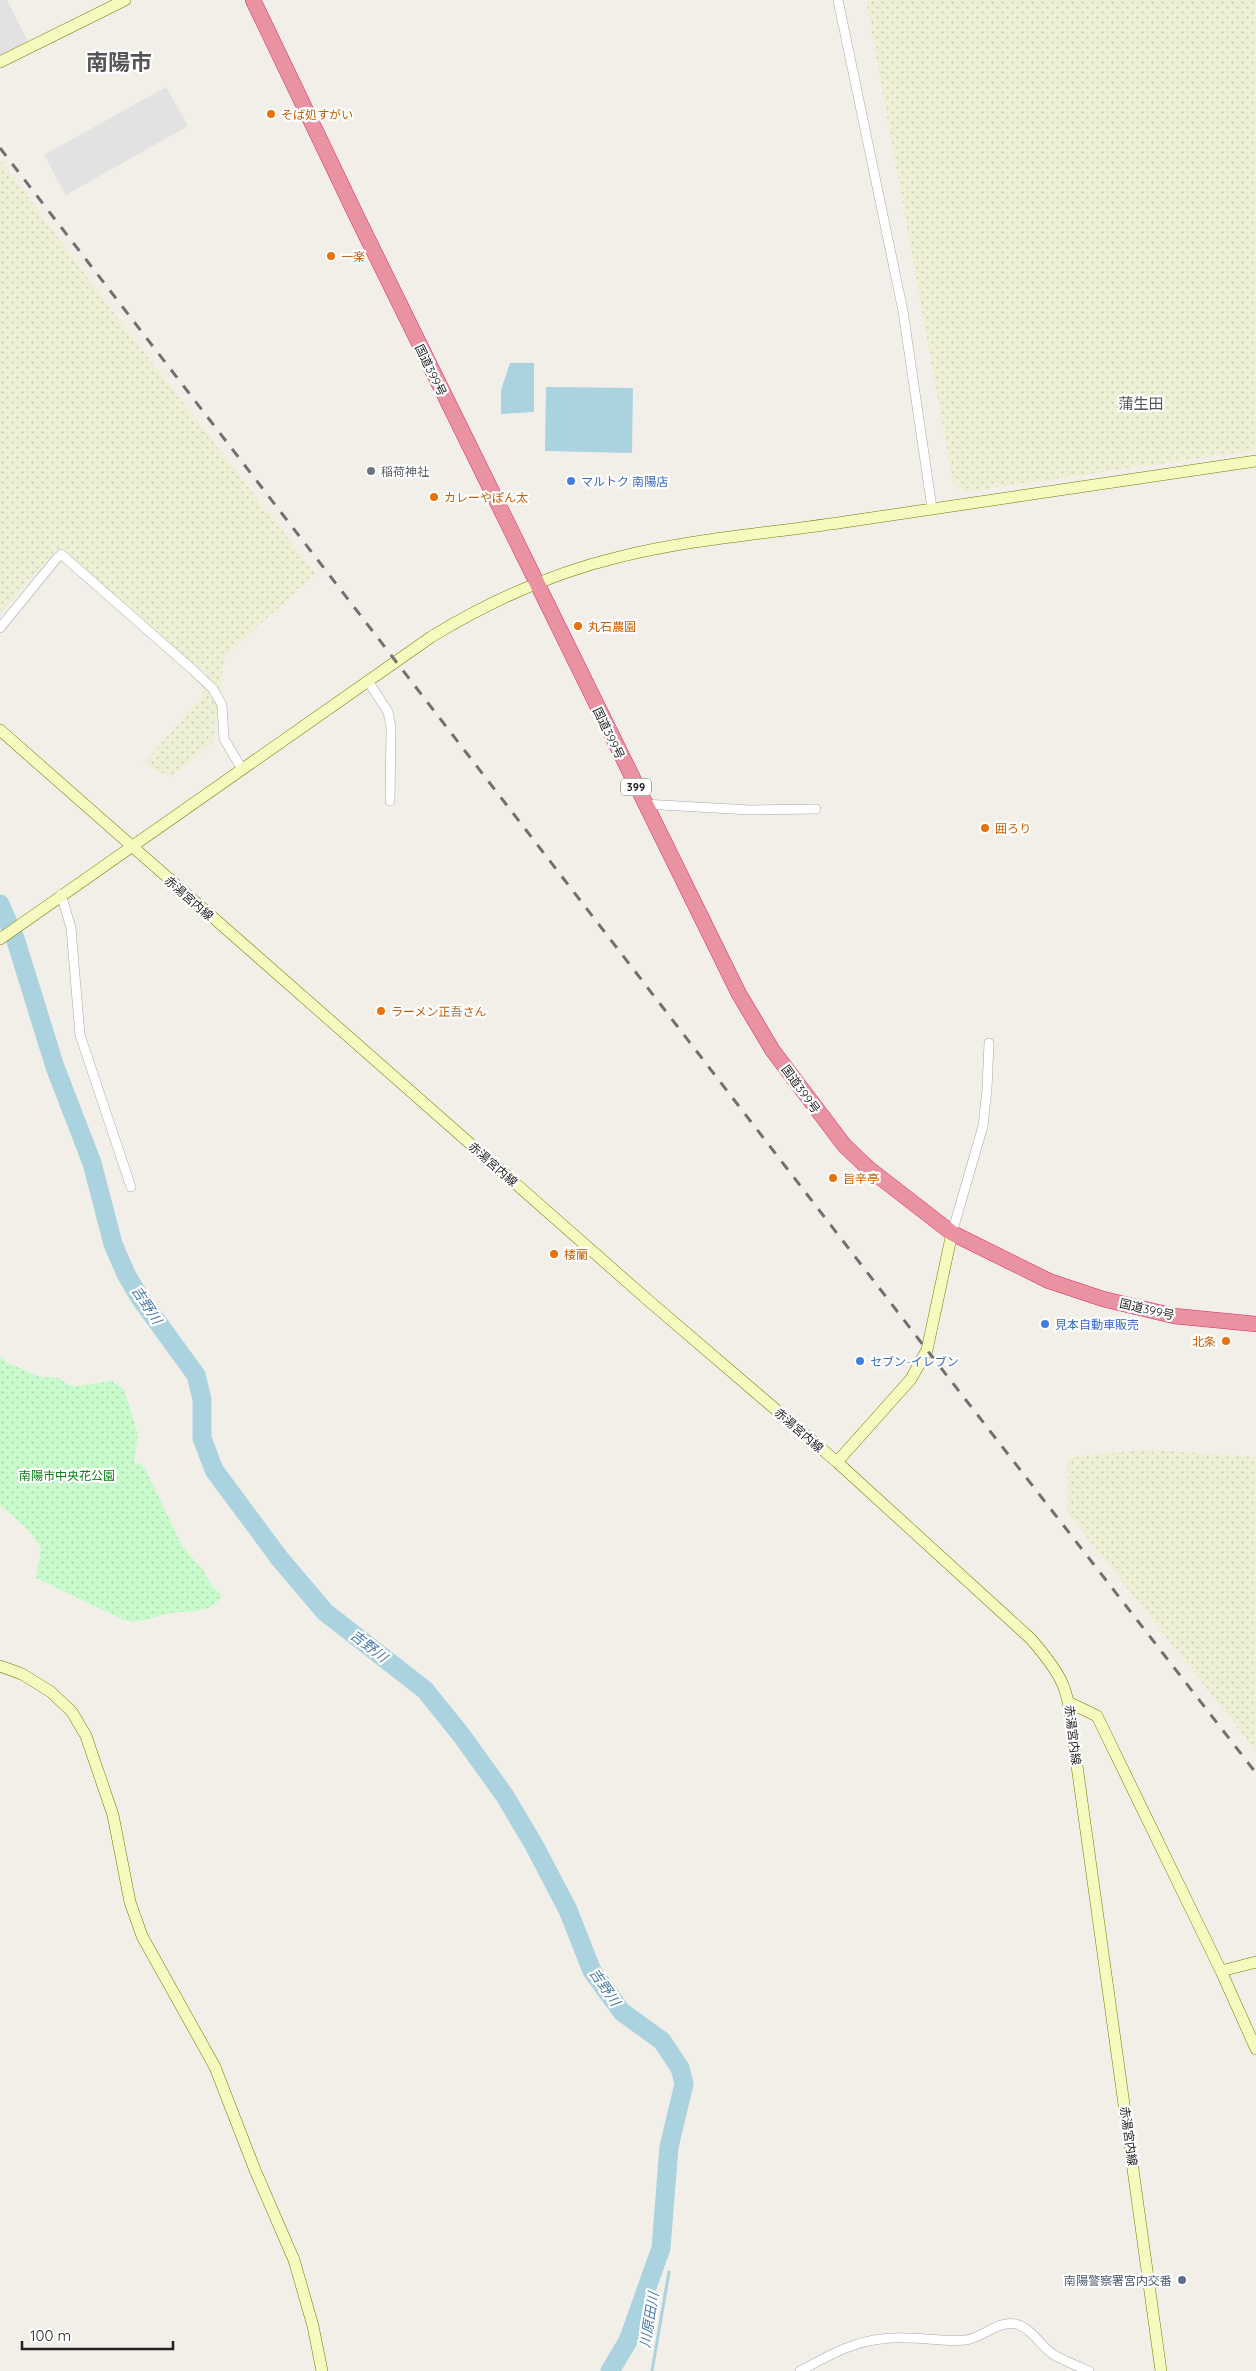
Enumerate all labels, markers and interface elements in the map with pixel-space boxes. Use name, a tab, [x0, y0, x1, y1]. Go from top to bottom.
district label: 南陽市	[86, 48, 152, 76]
place label: そば処すがい	[281, 107, 353, 122]
marker: そば処すがい	[265, 108, 277, 120]
place label: 一楽	[341, 249, 365, 264]
marker: 一楽	[325, 250, 337, 262]
street label: 国道399号	[412, 342, 450, 398]
district label: 蒲生田	[1118, 394, 1164, 413]
place label: 稲荷神社	[381, 464, 429, 479]
marker: 稲荷神社	[365, 465, 377, 477]
place label: マルトク 南陽店	[581, 474, 668, 489]
marker: マルトク 南陽店	[565, 475, 577, 487]
place label: カレーやぽん太	[444, 490, 528, 505]
marker: カレーやぽん太	[428, 491, 440, 503]
place label: 丸石農園	[588, 619, 636, 634]
marker: 丸石農園	[572, 620, 584, 632]
street label: 国道399号	[590, 705, 628, 761]
road number: 399	[621, 779, 651, 796]
place label: 囲ろり	[995, 821, 1031, 836]
marker: 囲ろり	[979, 822, 991, 834]
street label: 赤湯宮内線	[161, 873, 217, 923]
place label: ラーメン正吾さん	[391, 1004, 487, 1019]
marker: ラーメン正吾さん	[375, 1005, 387, 1017]
street label: 国道399号	[779, 1062, 823, 1116]
street label: 赤湯宮内線	[465, 1139, 521, 1189]
place label: 旨辛亭	[843, 1171, 879, 1186]
marker: 旨辛亭	[827, 1172, 839, 1184]
place label: 楼蘭	[564, 1247, 588, 1262]
marker: 楼蘭	[548, 1248, 560, 1260]
water label: 吉野川	[128, 1282, 167, 1329]
street label: 国道399号	[1118, 1295, 1176, 1323]
place label: 見本自動車販売	[1055, 1317, 1139, 1332]
marker: 見本自動車販売	[1039, 1318, 1051, 1330]
place label: 北条	[1192, 1334, 1216, 1349]
marker: 北条	[1220, 1335, 1232, 1347]
place label: セブン-イレブン	[870, 1354, 959, 1369]
marker: セブン-イレブン	[854, 1355, 866, 1367]
street label: 赤湯宮内線	[771, 1405, 827, 1455]
park label: 南陽市中央花公園	[19, 1468, 115, 1483]
water label: 吉野川	[347, 1626, 393, 1667]
street label: 赤湯宮内線	[1062, 1704, 1084, 1766]
water label: 吉野川	[586, 1965, 625, 2011]
street label: 赤湯宮内線	[1117, 2105, 1141, 2167]
place label: 南陽警察署宮内交番	[1064, 2273, 1172, 2288]
marker: 南陽警察署宮内交番	[1176, 2274, 1188, 2286]
water label: 川原田川	[636, 2289, 663, 2349]
scale bar	[22, 2318, 174, 2350]
text: 100 m	[30, 2326, 71, 2345]

